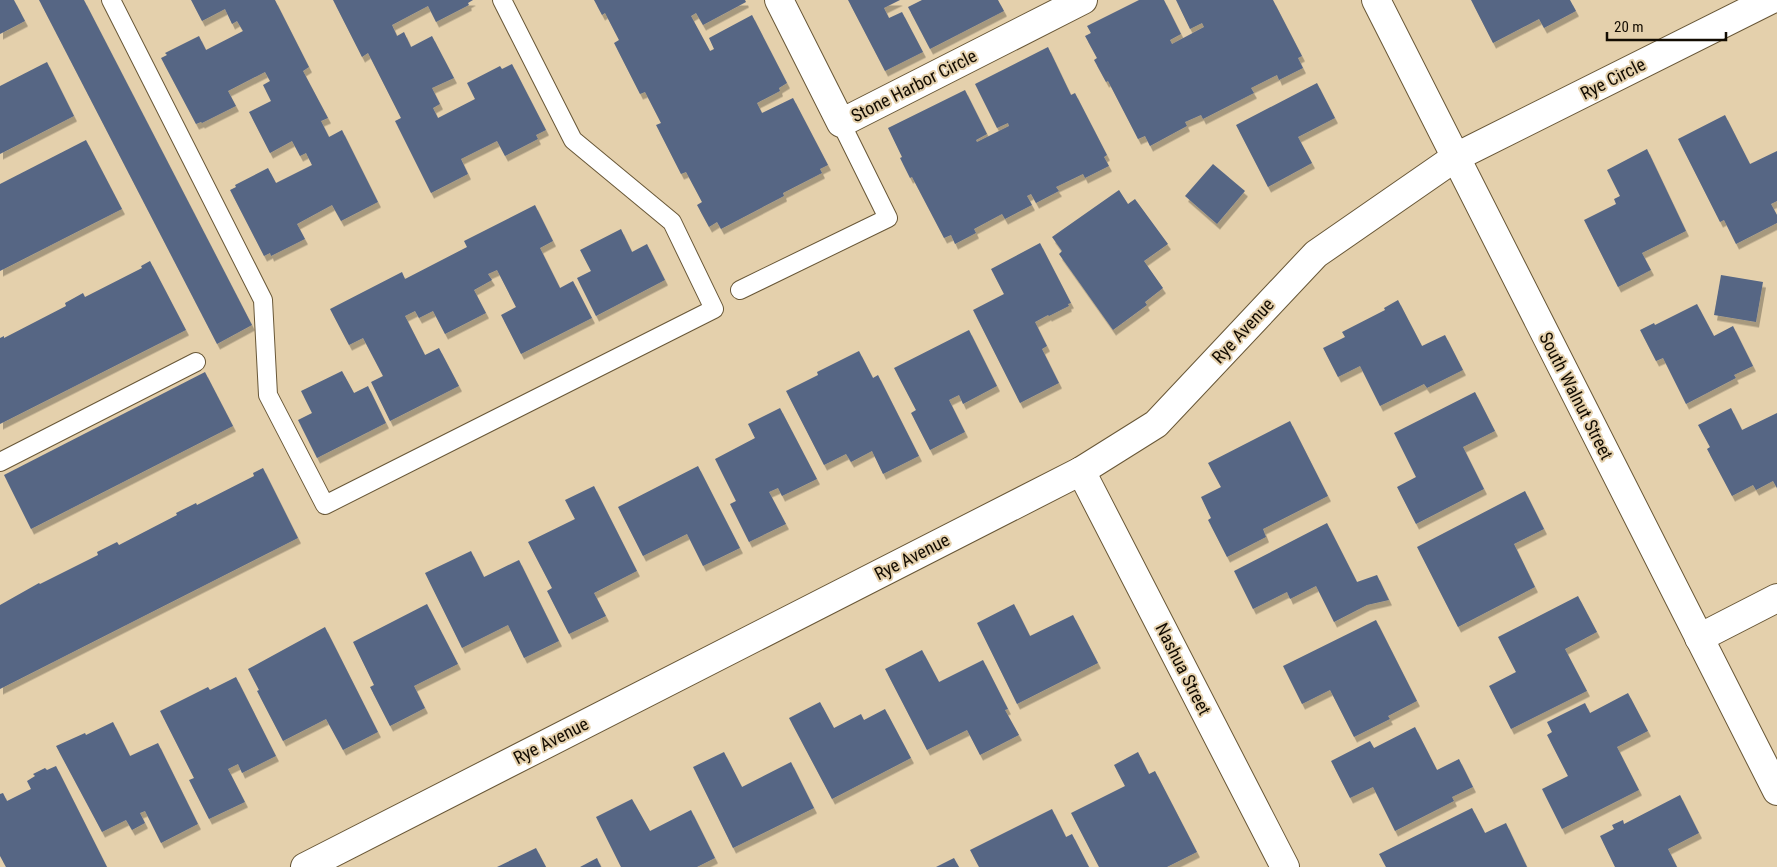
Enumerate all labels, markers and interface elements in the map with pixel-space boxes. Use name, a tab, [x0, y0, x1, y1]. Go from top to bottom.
scale bar	[1607, 10, 1726, 42]
text: 20 m	[1614, 18, 1644, 36]
street label: Stone Harbor Circle	[847, 45, 980, 126]
street label: Rye Circle	[1577, 53, 1649, 104]
street label: Rye Avenue	[1207, 294, 1278, 368]
street label: South Walnut Street	[1535, 328, 1618, 463]
street label: Rye Avenue	[871, 529, 953, 584]
street label: Nashua Street	[1151, 619, 1216, 718]
street label: Rye Avenue	[510, 713, 592, 768]

